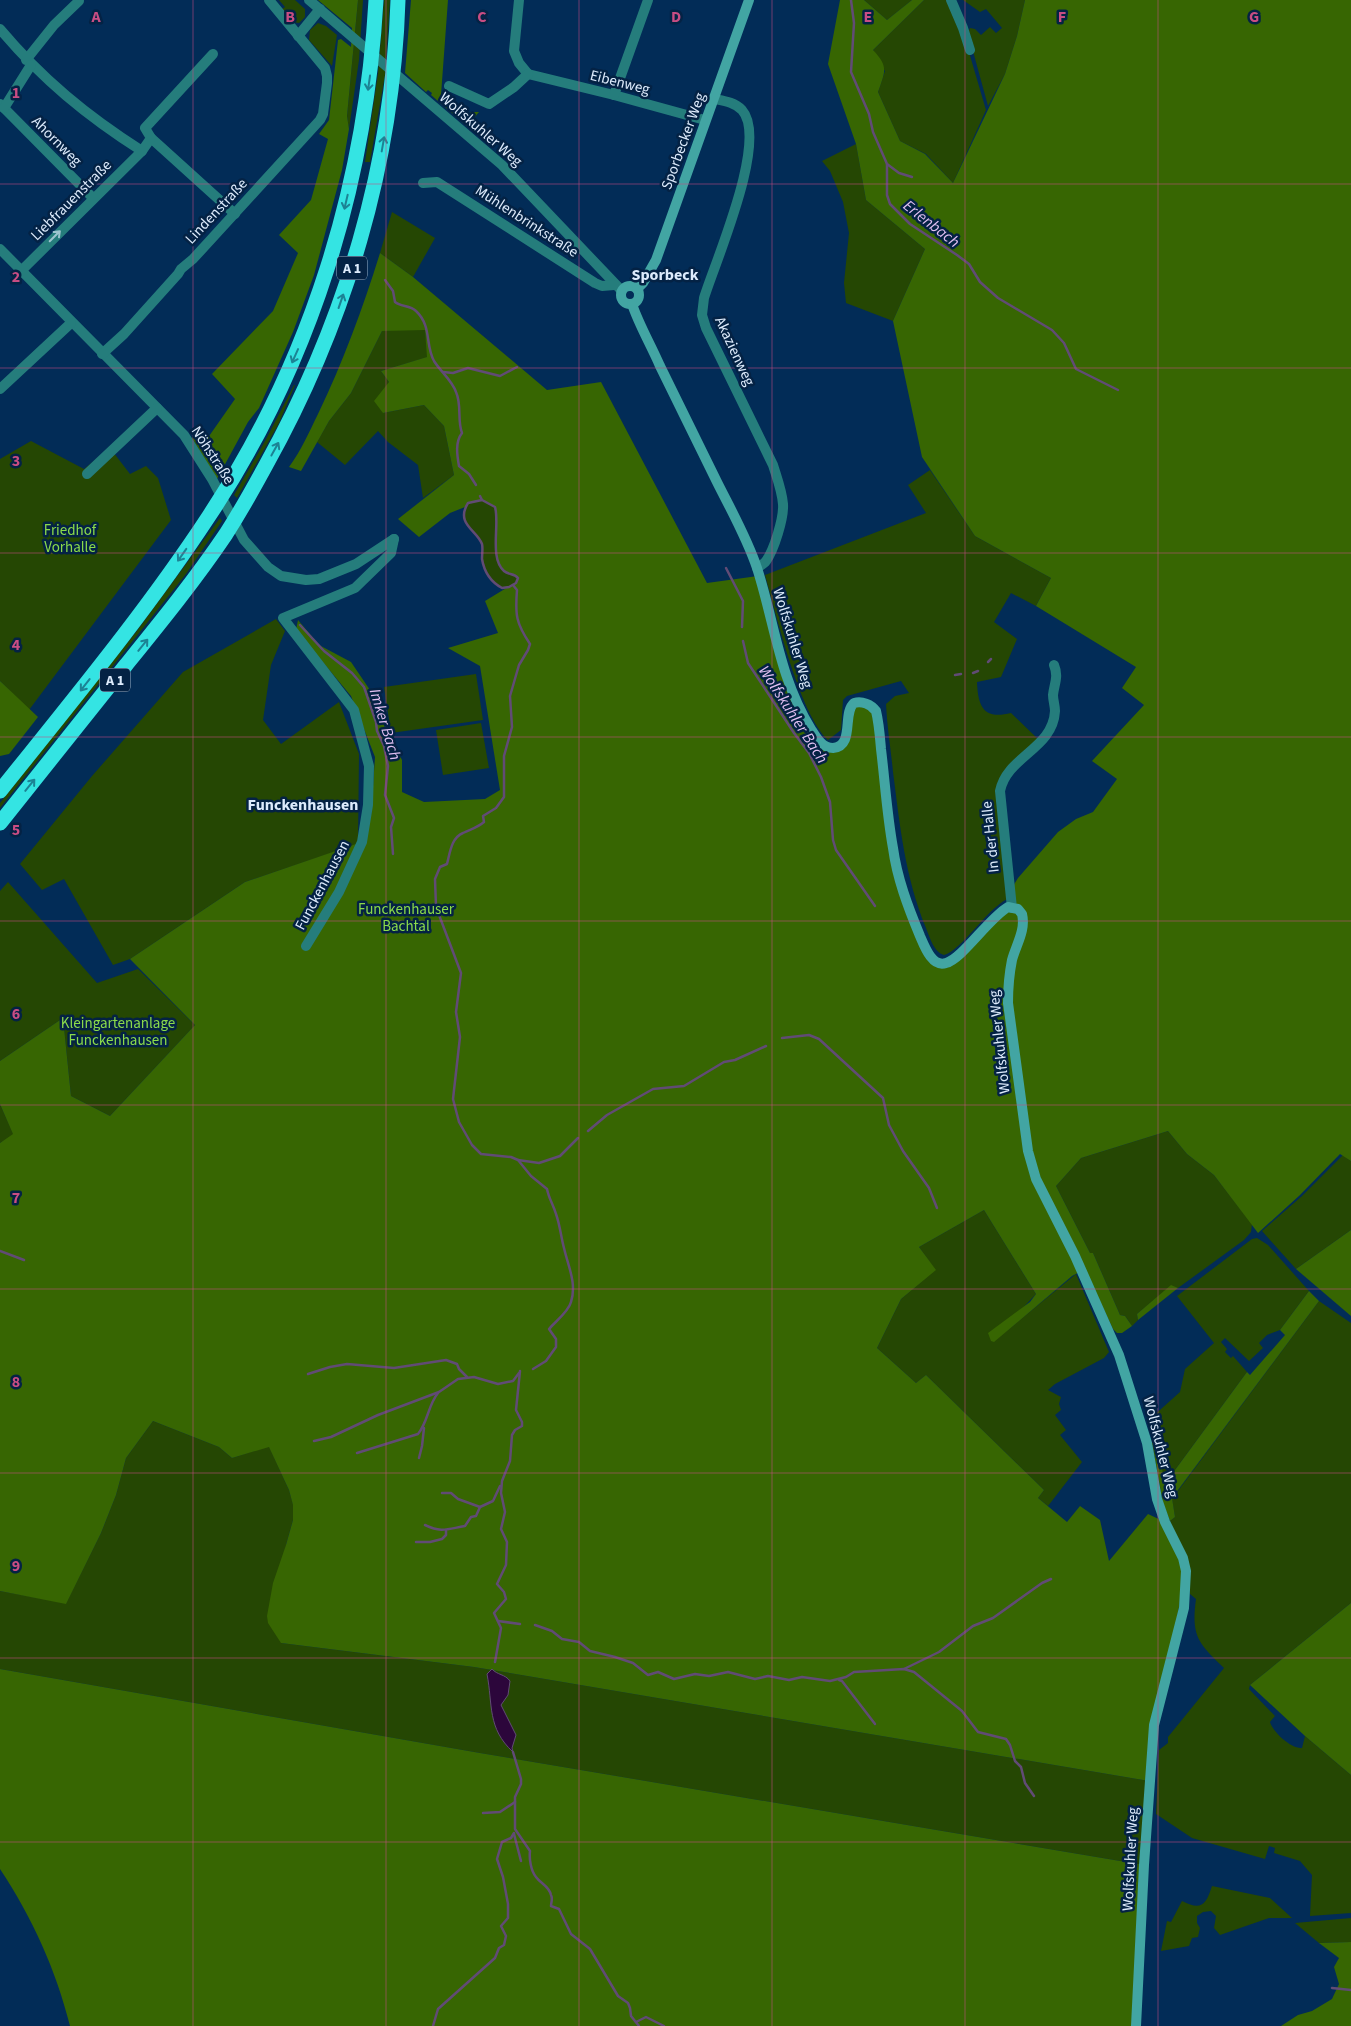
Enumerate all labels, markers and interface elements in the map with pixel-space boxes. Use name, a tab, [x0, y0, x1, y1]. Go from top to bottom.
text: A	[90, 6, 101, 28]
text: B	[285, 6, 295, 28]
text: C	[477, 6, 487, 28]
text: D	[671, 6, 681, 28]
text: E	[864, 6, 872, 28]
text: F	[1058, 6, 1066, 28]
text: G	[1249, 6, 1259, 28]
street label: Eibenweg	[588, 65, 652, 100]
one-way arrow	[363, 75, 373, 91]
text: 1	[12, 82, 20, 104]
street label: Wolfskuhler Weg	[435, 87, 527, 172]
street label: Sporbecker Weg	[656, 89, 711, 193]
street label: Ahornweg	[27, 112, 87, 172]
one-way arrow	[378, 137, 388, 153]
street label: Liebfrauenstraße	[26, 155, 117, 246]
street label: Lindenstraße	[180, 174, 252, 249]
street label: Mühlenbrinkstraße	[471, 180, 582, 263]
one-way arrow	[341, 194, 350, 210]
water label: Erlenbach	[899, 195, 964, 253]
one-way arrow	[49, 231, 61, 243]
road number: A 1	[337, 256, 367, 280]
district label: Sporbeck	[631, 264, 699, 286]
text: 2	[12, 266, 20, 288]
one-way arrow	[337, 294, 346, 309]
street label: Akazienweg	[709, 313, 760, 390]
one-way arrow	[289, 348, 299, 363]
street label: Nöhstraße	[186, 422, 239, 488]
one-way arrow	[270, 442, 280, 457]
text: 3	[12, 450, 20, 472]
park label: Friedhof Vorhalle	[44, 520, 97, 558]
one-way arrow	[177, 548, 187, 562]
street label: Wolfskuhler Weg	[767, 585, 818, 691]
text: 4	[12, 634, 21, 656]
one-way arrow	[137, 638, 148, 651]
water label: Wolfskuhler Bach	[753, 661, 833, 768]
road number: A 1	[100, 668, 130, 692]
one-way arrow	[79, 678, 90, 691]
water label: Imker Bach	[364, 686, 406, 763]
one-way arrow	[25, 779, 36, 792]
district label: Funckenhausen	[248, 794, 358, 816]
street label: In der Halle	[976, 800, 1005, 874]
text: 5	[12, 819, 20, 841]
street label: Funckenhausen	[290, 837, 355, 934]
park label: Funckenhauser Bachtal	[358, 899, 455, 937]
street label: Wolfskuhler Weg	[984, 989, 1015, 1095]
text: 6	[12, 1003, 20, 1025]
park label: Kleingartenanlage Funckenhausen	[61, 1013, 175, 1051]
text: 7	[12, 1187, 20, 1209]
text: 8	[12, 1371, 20, 1393]
street label: Wolfskuhler Weg	[1138, 1394, 1183, 1501]
text: 9	[12, 1555, 20, 1577]
street label: Wolfskuhler Weg	[1117, 1806, 1144, 1912]

